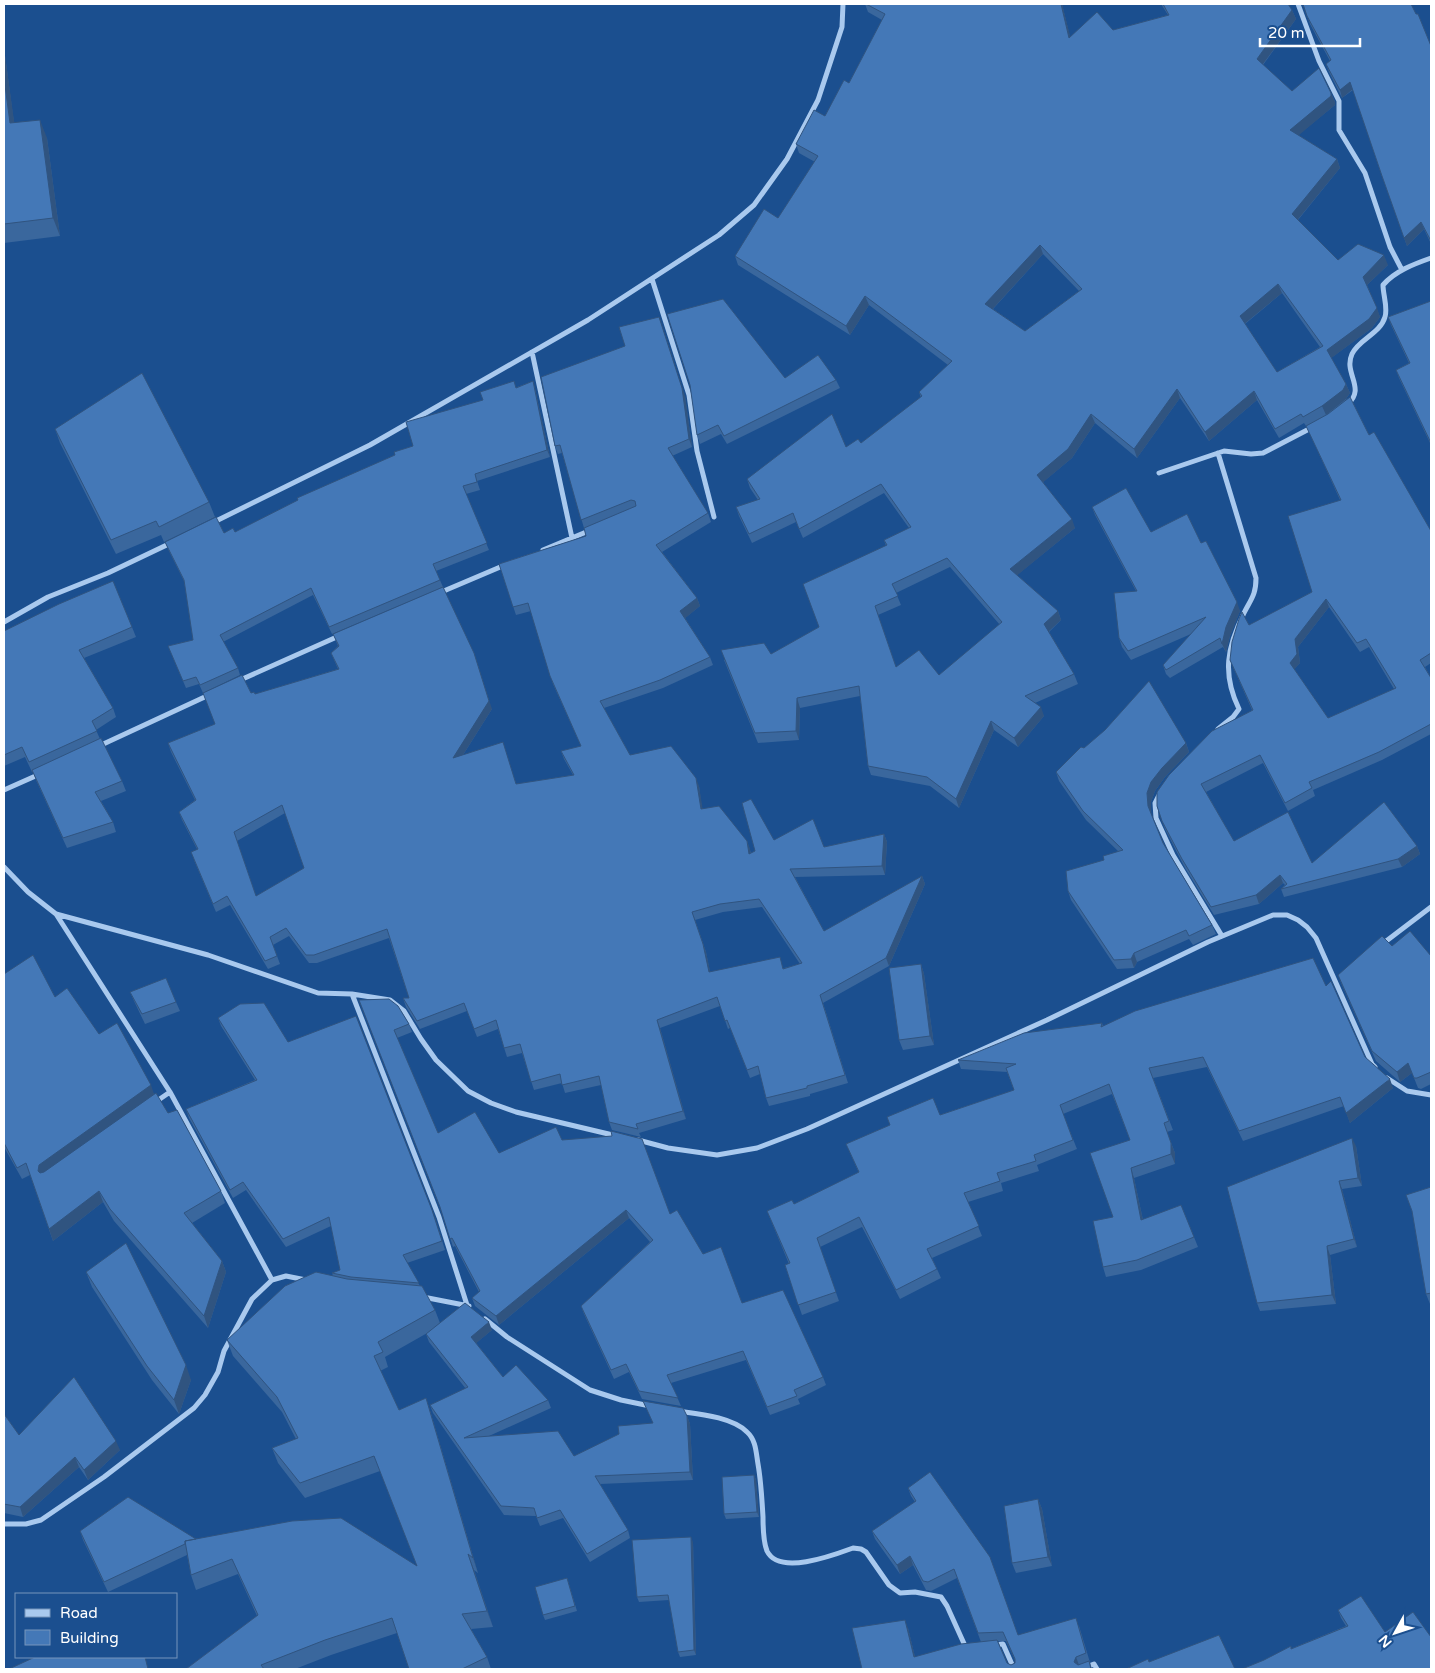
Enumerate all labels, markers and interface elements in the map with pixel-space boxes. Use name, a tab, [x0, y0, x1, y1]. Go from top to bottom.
scale bar	[1260, 15, 1360, 47]
text: 20 m	[1268, 24, 1305, 42]
legend	[15, 1593, 178, 1658]
text: Road	[60, 1604, 98, 1622]
north arrow	[1370, 1608, 1420, 1658]
text: Building	[60, 1629, 119, 1647]
text: N	[1375, 1631, 1396, 1651]

